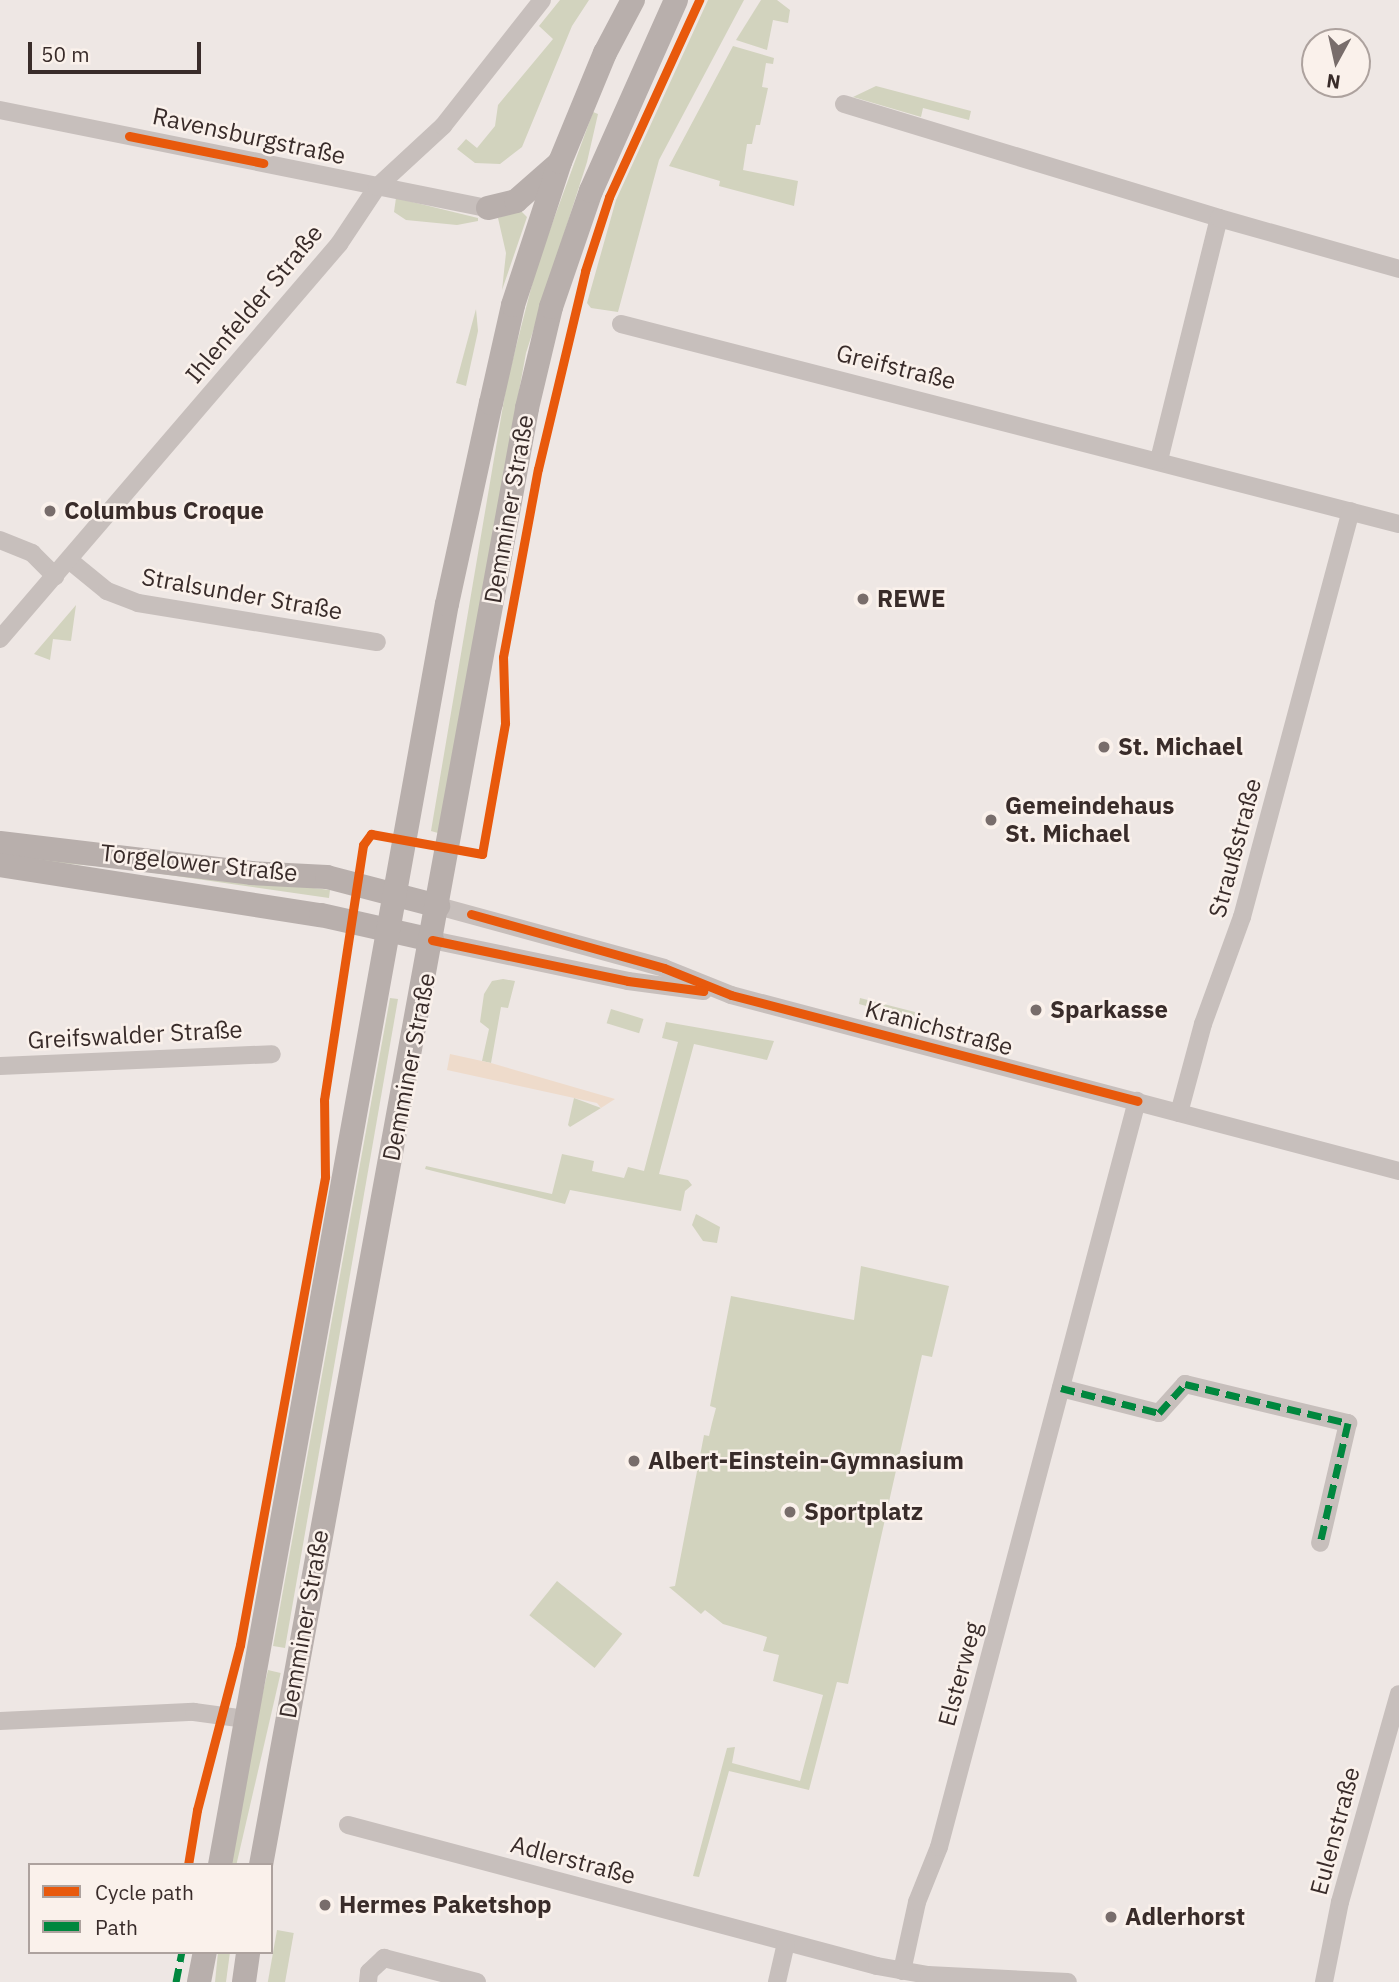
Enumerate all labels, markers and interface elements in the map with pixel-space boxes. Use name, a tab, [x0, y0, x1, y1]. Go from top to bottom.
scale bar	[32, 28, 205, 72]
north arrow	[1301, 28, 1371, 98]
text: 50 m	[41, 40, 90, 68]
text: N	[1325, 69, 1342, 95]
street label: Ravensburgstraße	[150, 102, 348, 170]
street label: Ihlenfelder Straße	[179, 219, 329, 389]
street label: Greifstraße	[833, 338, 959, 396]
street label: Demminer Straße	[478, 413, 540, 605]
place label: Columbus Croque	[64, 497, 264, 525]
marker: Columbus Croque	[42, 503, 58, 519]
street label: Stralsunder Straße	[139, 562, 345, 626]
place label: REWE	[877, 585, 946, 613]
marker: REWE	[855, 591, 871, 607]
place label: St. Michael	[1118, 733, 1243, 761]
marker: St. Michael	[1096, 739, 1112, 755]
street label: Straußstraße	[1203, 775, 1267, 921]
place label: Gemeindehaus St. Michael	[1005, 792, 1174, 848]
marker: Gemeindehaus St. Michael	[983, 812, 999, 828]
street label: Torgelower Straße	[99, 838, 299, 888]
street label: Demminer Straße	[377, 971, 441, 1163]
street label: Kranichstraße	[862, 994, 1016, 1062]
place label: Sparkasse	[1050, 996, 1168, 1024]
marker: Sparkasse	[1028, 1002, 1044, 1018]
street label: Greifswalder Straße	[27, 1015, 243, 1055]
place label: Albert-Einstein-Gymnasium	[648, 1447, 964, 1475]
marker: Albert-Einstein-Gymnasium	[626, 1453, 642, 1469]
place label: Sportplatz	[804, 1498, 923, 1526]
marker: Sportplatz	[782, 1504, 798, 1520]
street label: Demminer Straße	[273, 1528, 335, 1720]
street label: Elsterweg	[932, 1619, 988, 1729]
street label: Eulenstraße	[1304, 1764, 1366, 1898]
street label: Adlerstraße	[508, 1830, 638, 1890]
legend	[28, 1863, 273, 1954]
text: Cycle path	[95, 1878, 194, 1906]
place label: Hermes Paketshop	[339, 1891, 552, 1919]
marker: Hermes Paketshop	[317, 1897, 333, 1913]
place label: Adlerhorst	[1125, 1903, 1245, 1931]
marker: Adlerhorst	[1103, 1909, 1119, 1925]
text: Path	[95, 1913, 138, 1941]

